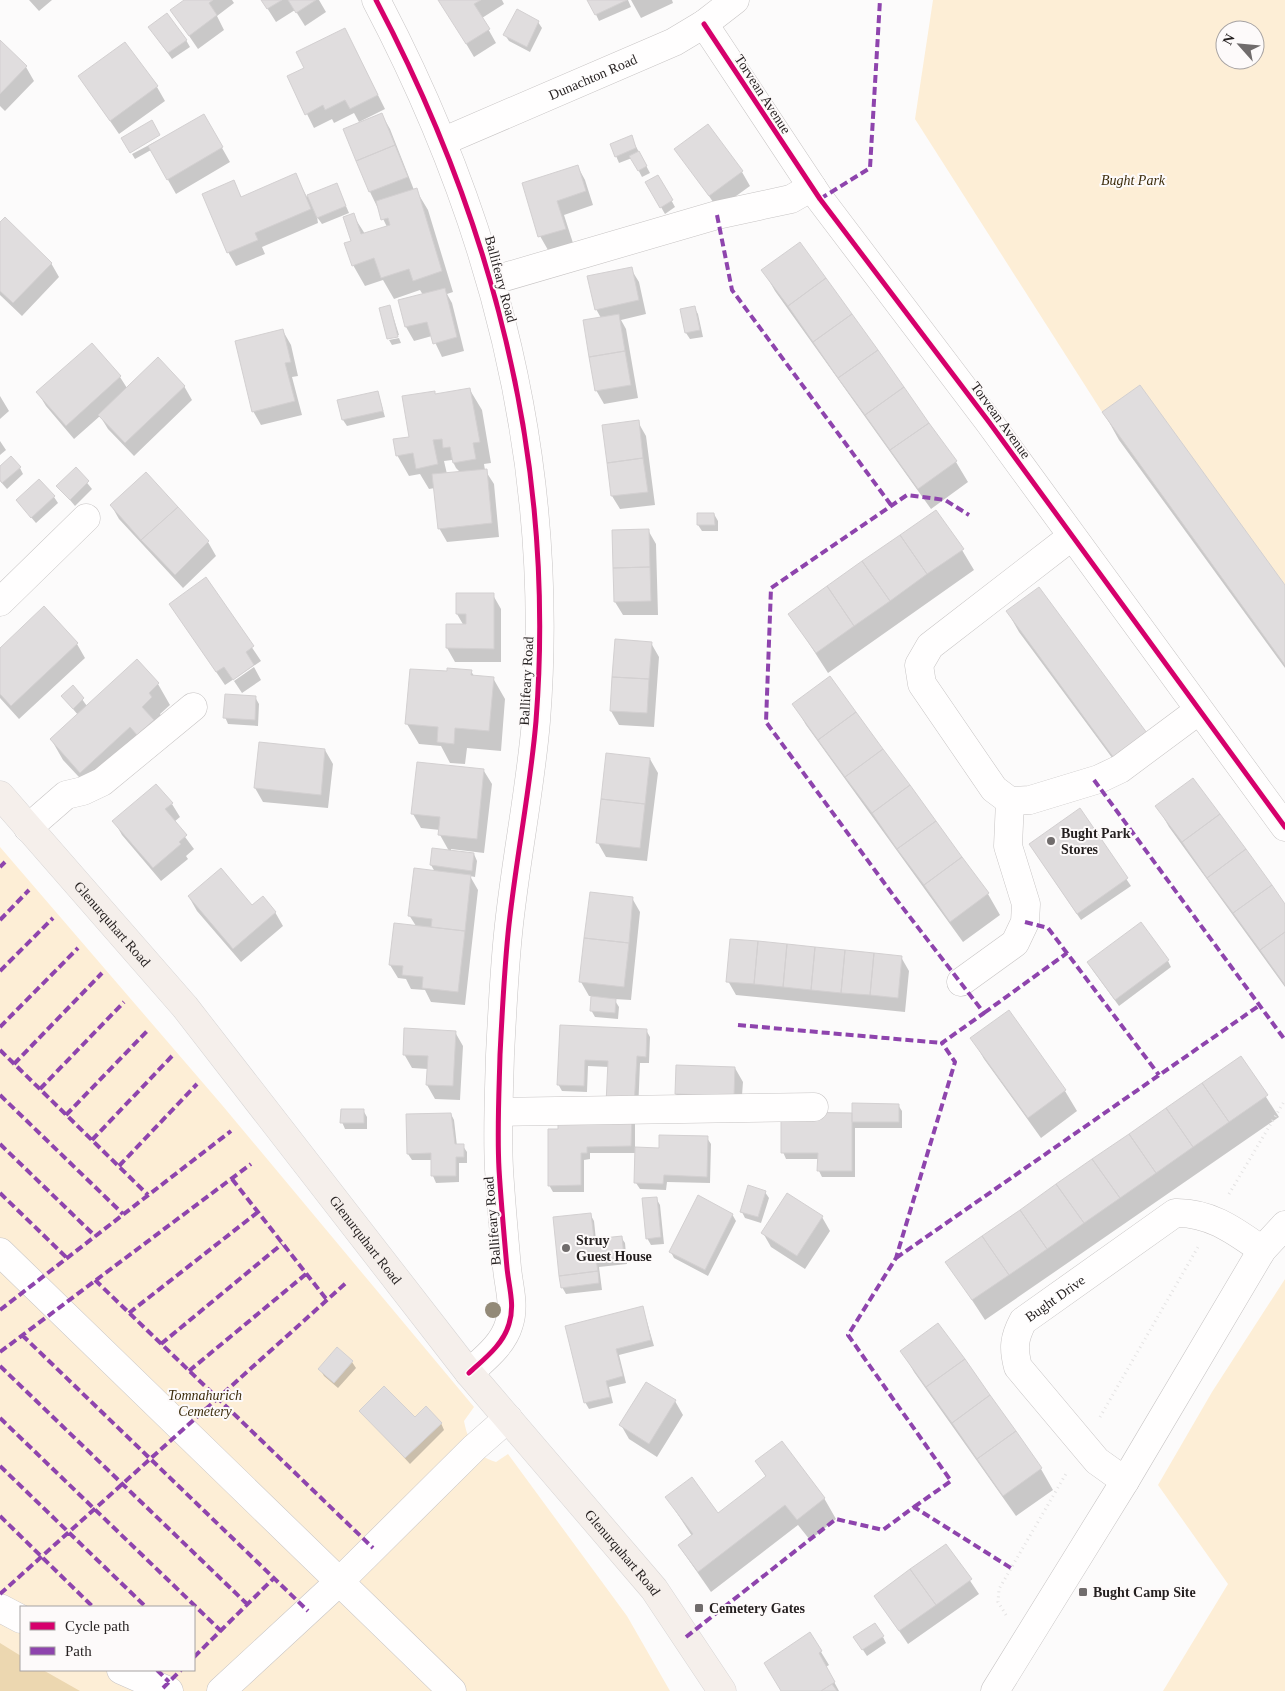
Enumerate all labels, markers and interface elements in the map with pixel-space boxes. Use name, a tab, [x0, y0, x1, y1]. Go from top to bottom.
north arrow	[1215, 20, 1265, 70]
text: N	[1220, 31, 1238, 47]
street label: Dunachton Road	[547, 52, 639, 103]
street label: Torvean Avenue	[732, 52, 794, 136]
park label: Bught Park	[1101, 173, 1166, 188]
street label: Ballifeary Road	[482, 234, 519, 324]
street label: Torvean Avenue	[968, 379, 1033, 461]
street label: Ballifeary Road	[517, 636, 536, 726]
place label: Bught Park Stores	[1061, 826, 1131, 857]
marker: Bught Park Stores	[1045, 835, 1057, 847]
street label: Glenurquhart Road	[71, 879, 153, 970]
street label: Ballifeary Road	[481, 1176, 504, 1266]
street label: Glenurquhart Road	[326, 1193, 404, 1287]
place label: Struy Guest House	[576, 1233, 652, 1264]
marker: Struy Guest House	[560, 1242, 572, 1254]
street label: Bught Drive	[1022, 1272, 1088, 1325]
park label: Tomnahurich Cemetery	[168, 1388, 242, 1419]
street label: Glenurquhart Road	[582, 1507, 663, 1598]
place label: Bught Camp Site	[1093, 1585, 1196, 1600]
marker: Bught Camp Site	[1077, 1586, 1089, 1598]
place label: Cemetery Gates	[709, 1601, 806, 1616]
marker: Cemetery Gates	[693, 1602, 705, 1614]
legend	[20, 1606, 195, 1671]
text: Cycle path	[65, 1618, 130, 1634]
text: Path	[65, 1643, 92, 1659]

